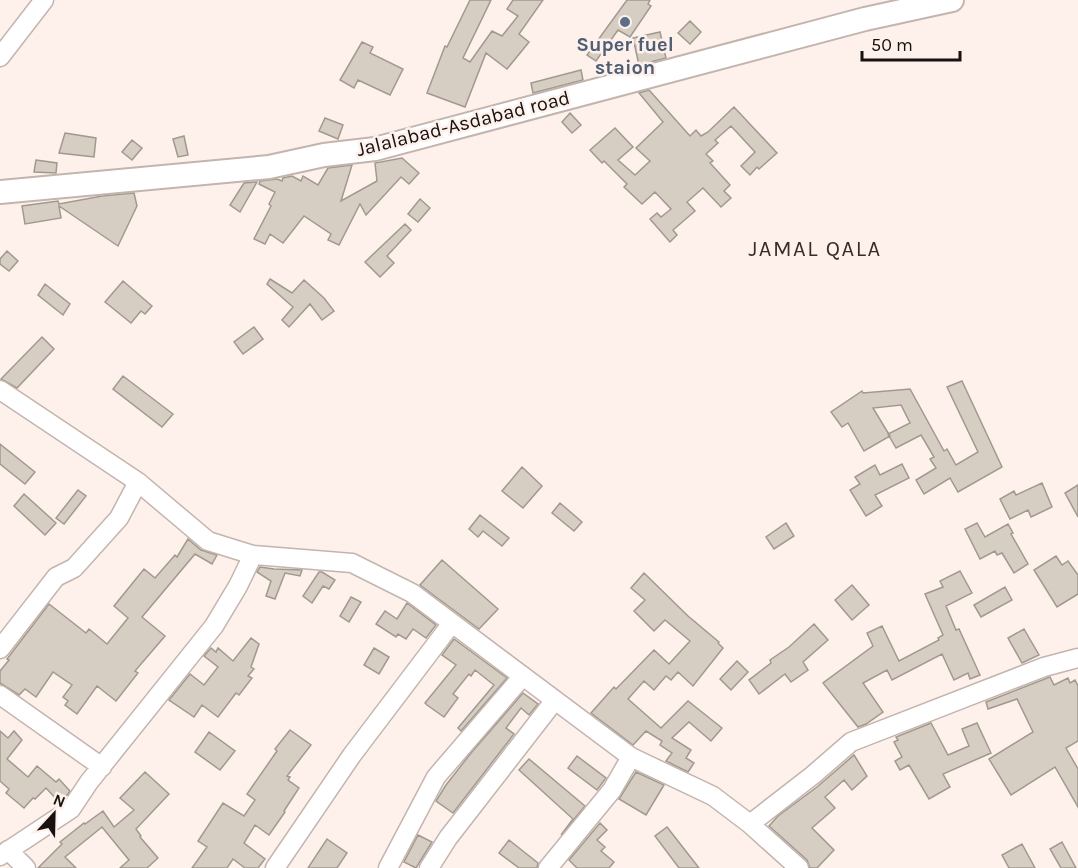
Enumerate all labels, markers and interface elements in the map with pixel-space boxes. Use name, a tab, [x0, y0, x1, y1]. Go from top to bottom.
marker: Super fuel staion	[618, 15, 632, 29]
scale bar	[862, 24, 960, 62]
place label: Super fuel staion	[576, 33, 674, 79]
text: 50 m	[871, 34, 913, 56]
street label: Jalalabad-Asdabad road	[354, 86, 572, 161]
district label: JAMAL QALA	[748, 236, 882, 262]
north arrow	[24, 784, 84, 844]
text: N	[51, 790, 68, 812]

